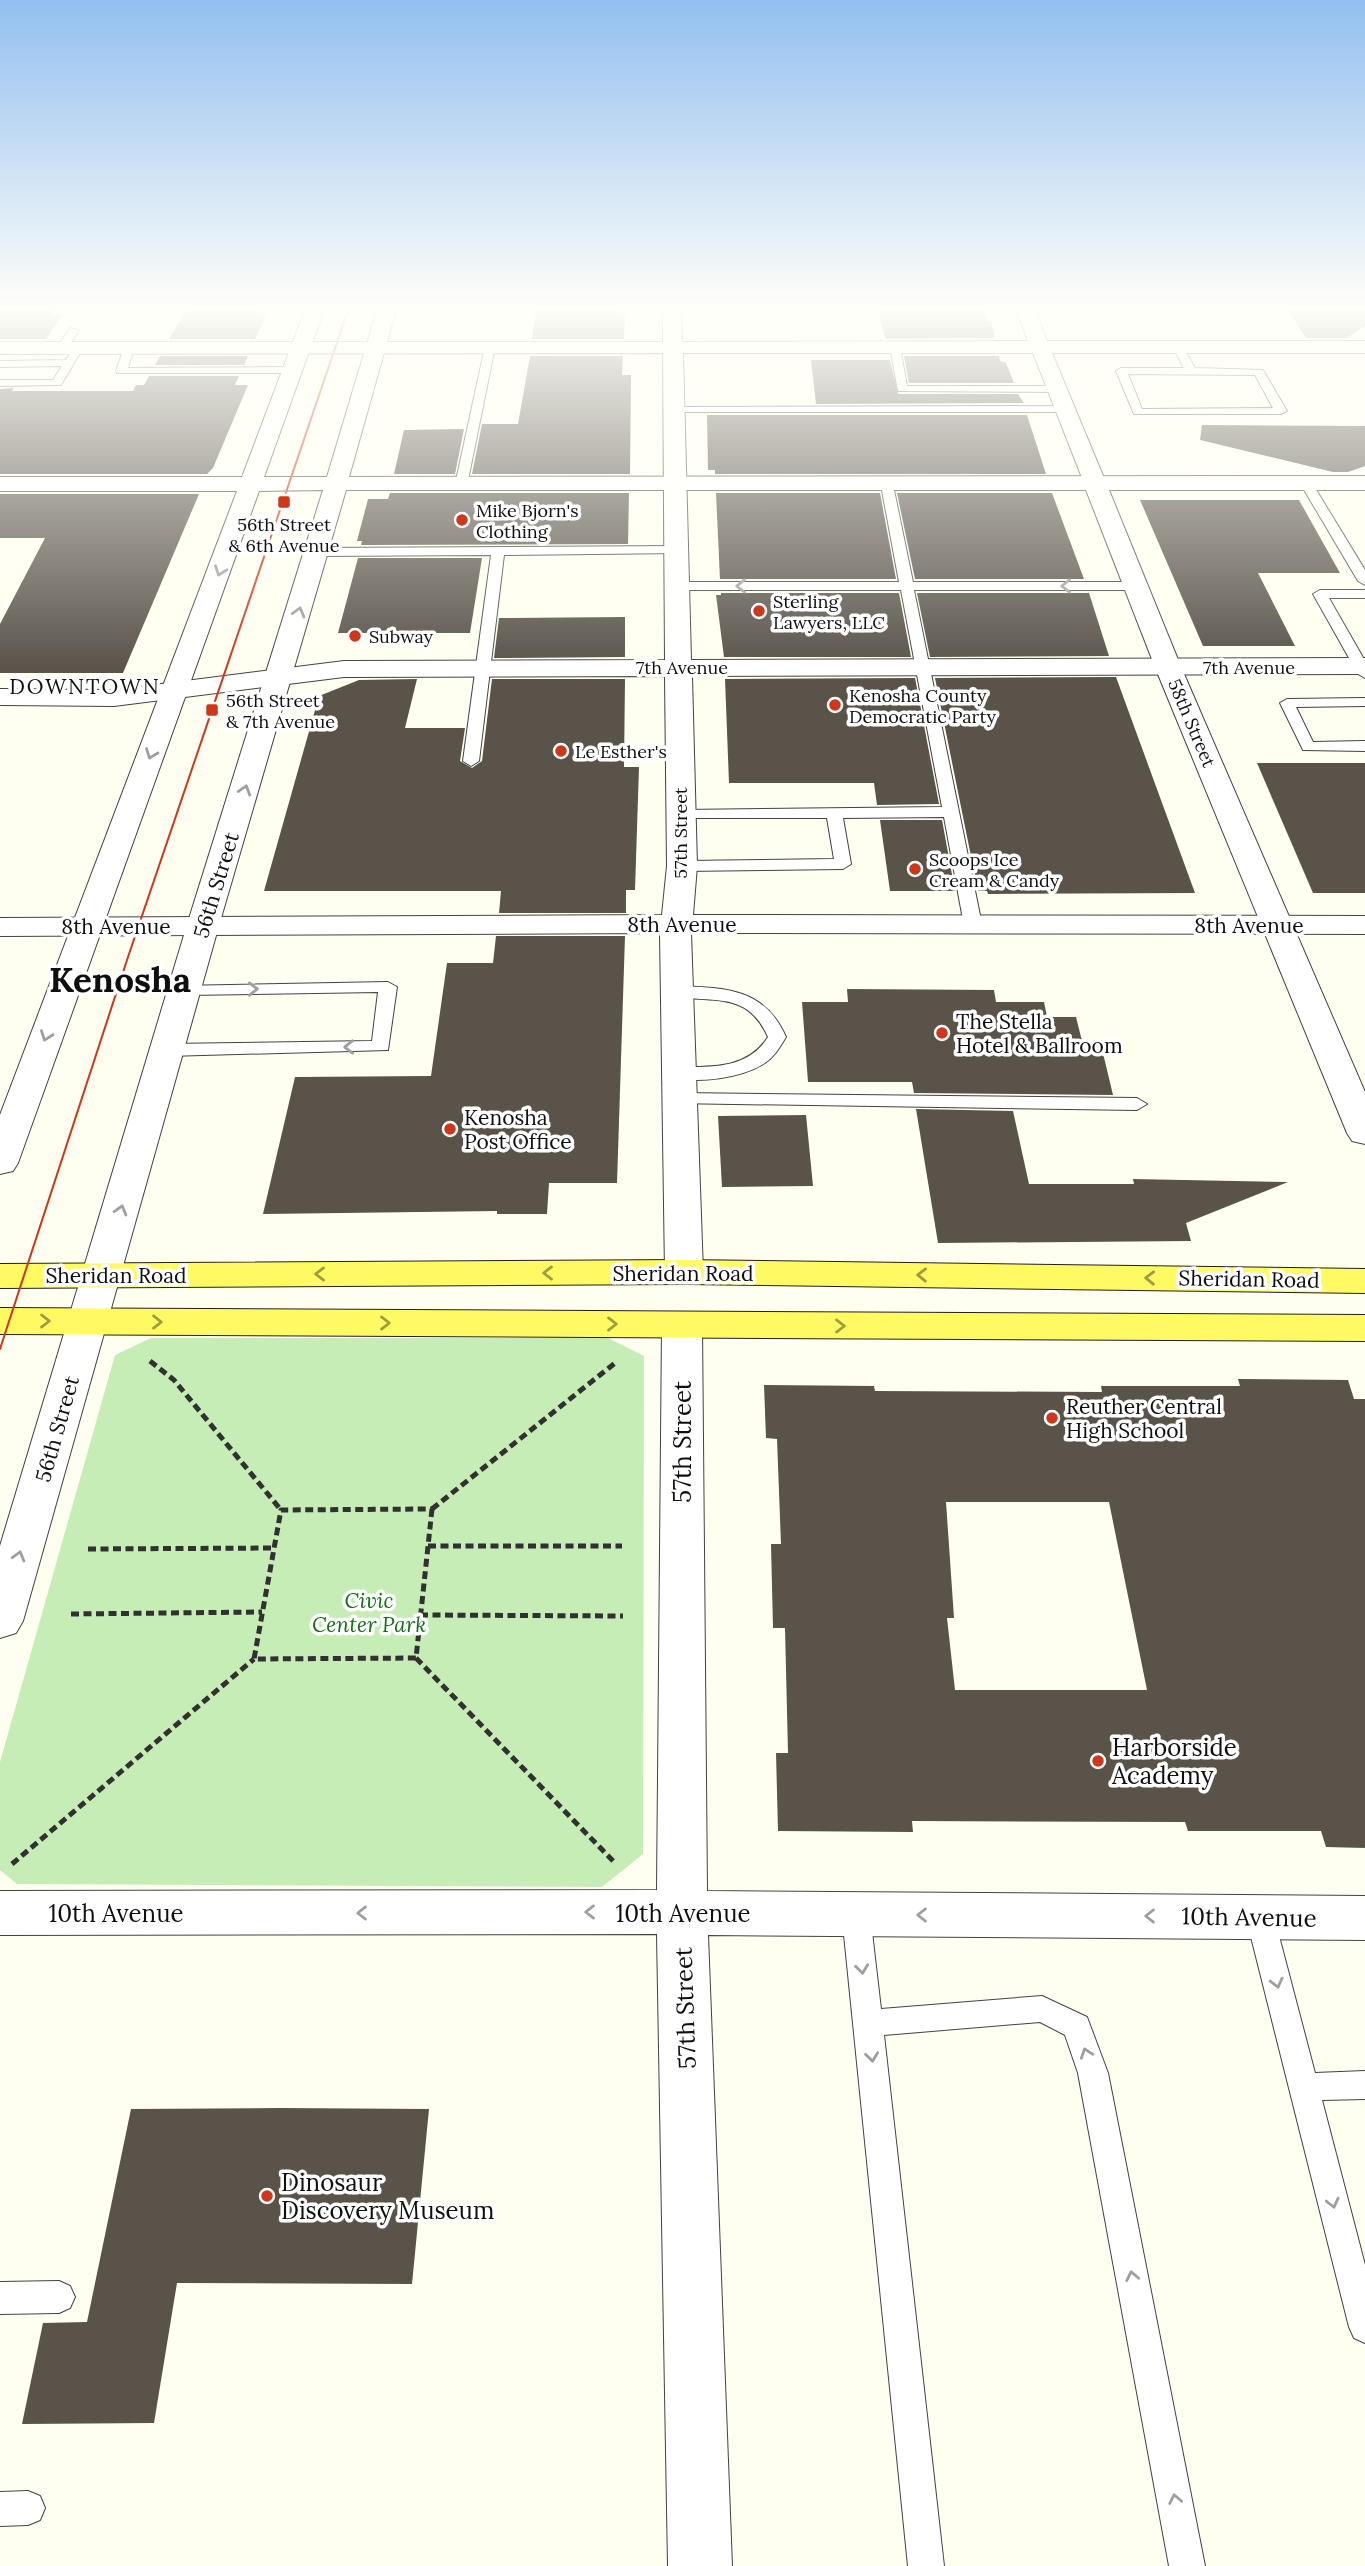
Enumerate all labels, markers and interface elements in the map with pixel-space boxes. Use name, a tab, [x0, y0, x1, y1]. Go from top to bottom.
marker: 56th Street & 6th Avenue	[276, 494, 292, 510]
place label: Mike Bjorn's Clothing	[476, 499, 578, 543]
marker: Mike Bjorn's Clothing	[454, 512, 470, 528]
place label: 56th Street & 6th Avenue	[228, 513, 340, 557]
one-way arrow	[214, 565, 228, 577]
one-way arrow	[735, 578, 745, 594]
one-way arrow	[1060, 578, 1071, 594]
place label: Sterling Lawyers, LLC	[773, 590, 885, 634]
marker: Sterling Lawyers, LLC	[751, 603, 767, 619]
one-way arrow	[291, 606, 306, 618]
place label: Subway	[369, 625, 434, 648]
marker: Subway	[347, 628, 363, 644]
street label: 7th Avenue	[636, 656, 728, 679]
street label: 7th Avenue	[1203, 656, 1295, 679]
district label: DOWNTOWN	[9, 673, 161, 700]
street label: 58th Street	[1163, 676, 1221, 771]
place label: Kenosha County Democratic Party	[849, 684, 997, 728]
place label: 56th Street & 7th Avenue	[226, 689, 335, 733]
marker: Kenosha County Democratic Party	[827, 697, 843, 713]
marker: 56th Street & 7th Avenue	[204, 702, 220, 718]
place label: Le Esther's	[575, 740, 667, 763]
marker: Le Esther's	[553, 743, 569, 759]
one-way arrow	[145, 748, 159, 760]
one-way arrow	[236, 784, 251, 796]
street label: 57th Street	[669, 787, 692, 879]
street label: 56th Street	[187, 828, 245, 941]
place label: Scoops Ice Cream & Candy	[929, 848, 1060, 892]
marker: Scoops Ice Cream & Candy	[907, 861, 923, 877]
street label: 8th Avenue	[627, 911, 737, 938]
street label: 8th Avenue	[1194, 912, 1304, 939]
street label: 8th Avenue	[61, 913, 171, 940]
district label: Kenosha	[49, 957, 191, 1002]
one-way arrow	[248, 981, 258, 997]
place label: The Stella Hotel & Ballroom	[956, 1008, 1123, 1059]
marker: The Stella Hotel & Ballroom	[934, 1025, 950, 1041]
one-way arrow	[40, 1030, 54, 1042]
one-way arrow	[343, 1039, 354, 1055]
place label: Kenosha Post Office	[464, 1104, 572, 1155]
marker: Kenosha Post Office	[442, 1121, 458, 1137]
one-way arrow	[112, 1204, 127, 1216]
street label: Sheridan Road	[612, 1260, 754, 1287]
street label: Sheridan Road	[45, 1262, 187, 1289]
street label: Sheridan Road	[1178, 1264, 1320, 1294]
one-way arrow	[542, 1265, 553, 1281]
one-way arrow	[315, 1266, 325, 1282]
one-way arrow	[917, 1267, 927, 1283]
one-way arrow	[1144, 1270, 1155, 1286]
one-way arrow	[40, 1313, 50, 1329]
one-way arrow	[153, 1314, 163, 1330]
one-way arrow	[380, 1315, 391, 1331]
one-way arrow	[608, 1316, 618, 1332]
one-way arrow	[835, 1318, 846, 1334]
street label: 56th Street	[29, 1372, 85, 1485]
street label: 57th Street	[667, 1380, 698, 1503]
place label: Reuther Central High School	[1066, 1393, 1222, 1444]
marker: Reuther Central High School	[1044, 1410, 1060, 1426]
one-way arrow	[11, 1550, 26, 1562]
park label: Civic Center Park	[312, 1587, 426, 1638]
place label: Harborside Academy	[1111, 1732, 1237, 1791]
marker: Harborside Academy	[1090, 1753, 1106, 1769]
street label: 10th Avenue	[48, 1898, 184, 1929]
street label: 10th Avenue	[615, 1898, 751, 1929]
street label: 10th Avenue	[1181, 1900, 1317, 1934]
one-way arrow	[584, 1904, 594, 1920]
one-way arrow	[356, 1905, 367, 1921]
one-way arrow	[917, 1907, 927, 1923]
one-way arrow	[1144, 1908, 1155, 1924]
street label: 57th Street	[667, 1946, 703, 2070]
one-way arrow	[855, 1963, 870, 1974]
one-way arrow	[1269, 1977, 1283, 1989]
one-way arrow	[1080, 2047, 1094, 2059]
one-way arrow	[865, 2051, 880, 2063]
place label: Dinosaur Discovery Museum	[281, 2167, 494, 2226]
marker: Dinosaur Discovery Museum	[259, 2188, 275, 2204]
one-way arrow	[1325, 2197, 1339, 2209]
one-way arrow	[1125, 2270, 1140, 2282]
one-way arrow	[1168, 2493, 1183, 2505]

